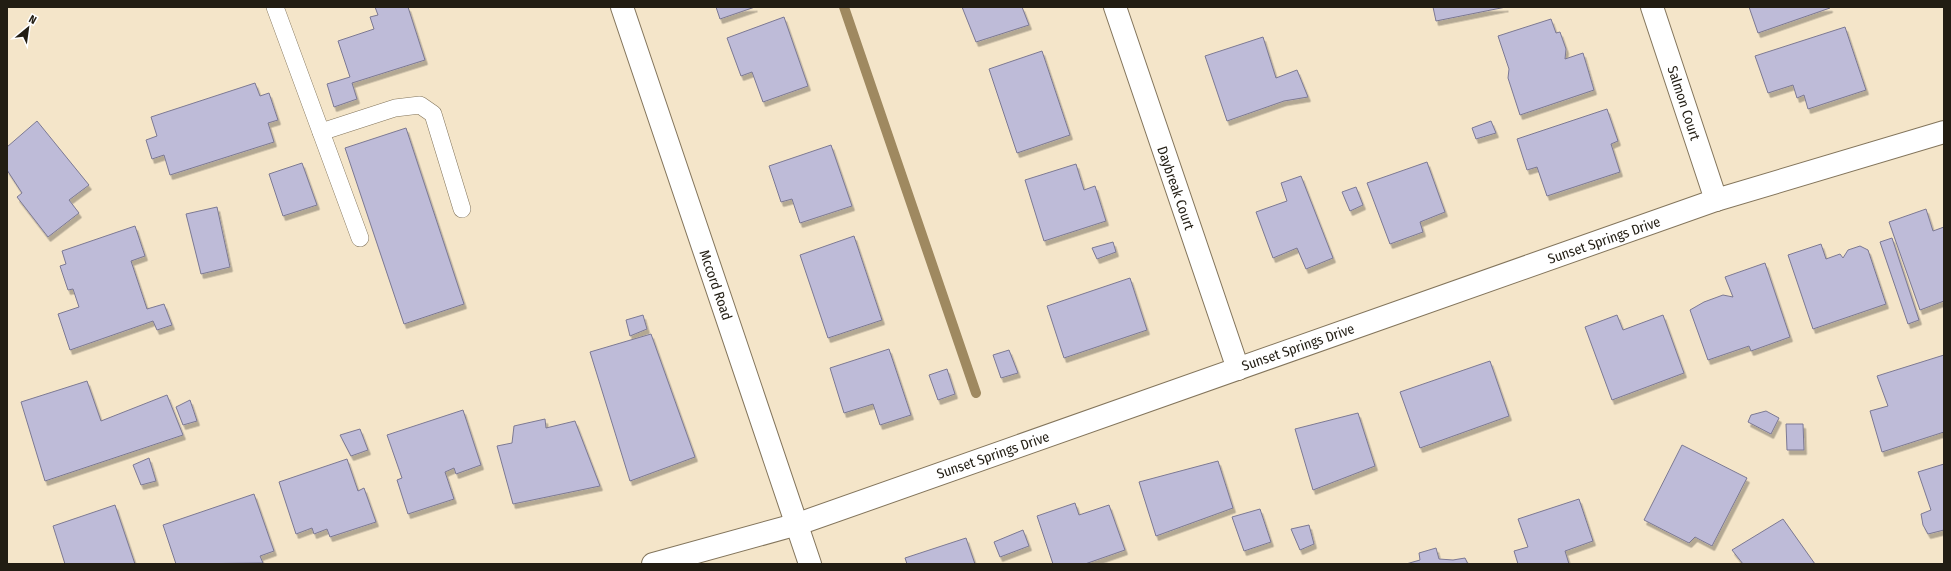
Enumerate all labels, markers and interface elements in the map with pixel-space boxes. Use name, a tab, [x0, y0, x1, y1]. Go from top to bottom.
north arrow	[8, 8, 48, 48]
text: N	[27, 12, 39, 27]
street label: Salmon Court	[1664, 64, 1704, 143]
street label: Daybreak Court	[1153, 144, 1198, 233]
street label: Sunset Springs Drive	[1546, 213, 1663, 268]
street label: Mccord Road	[696, 248, 735, 322]
street label: Sunset Springs Drive	[1240, 320, 1357, 375]
street label: Sunset Springs Drive	[935, 428, 1052, 483]

